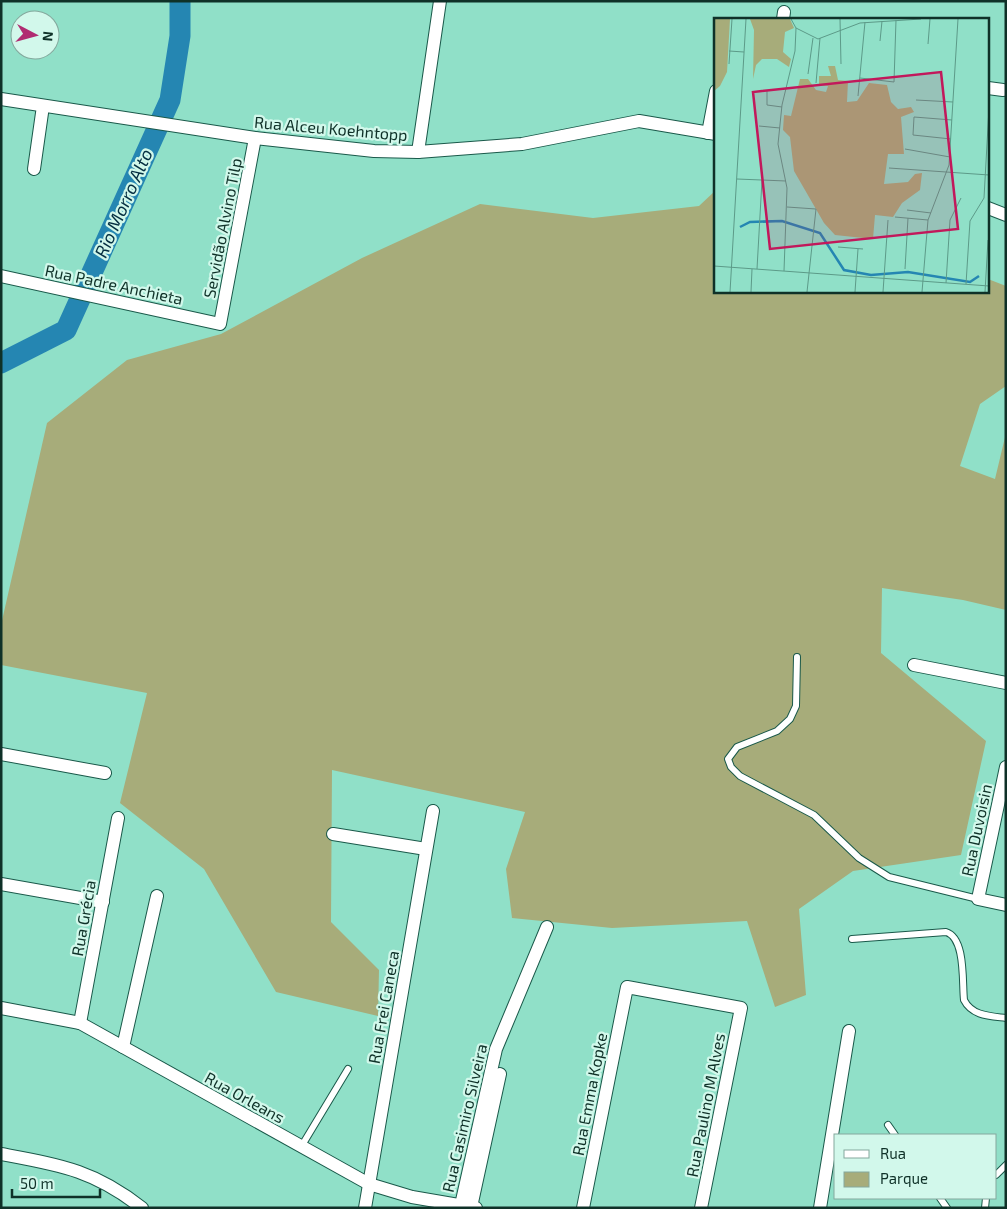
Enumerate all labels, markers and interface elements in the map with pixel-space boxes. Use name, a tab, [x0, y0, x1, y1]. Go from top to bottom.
north arrow	[10, 10, 60, 60]
inset map	[714, 18, 990, 292]
text: N	[39, 30, 57, 42]
street label: Rua Alceu Koehntopp	[254, 112, 408, 144]
water label: Rio Morro Alto	[89, 145, 157, 261]
street label: Servidão Alvino Tilp	[199, 156, 245, 300]
street label: Rua Padre Anchieta	[43, 260, 185, 308]
street label: Rua Duvoisin	[957, 782, 995, 878]
street label: Rua Grécia	[67, 879, 99, 957]
street label: Rua Frei Caneca	[364, 949, 402, 1065]
street label: Rua Emma Kopke	[568, 1031, 610, 1157]
street label: Rua Paulino M Alves	[682, 1032, 728, 1178]
street label: Rua Casimiro Silveira	[438, 1042, 490, 1194]
street label: Rua Orleans	[202, 1067, 288, 1127]
legend	[834, 1134, 997, 1199]
text: Rua	[880, 1144, 906, 1162]
scale bar	[12, 1166, 100, 1198]
text: Parque	[880, 1169, 928, 1187]
text: 50 m	[20, 1174, 54, 1192]

